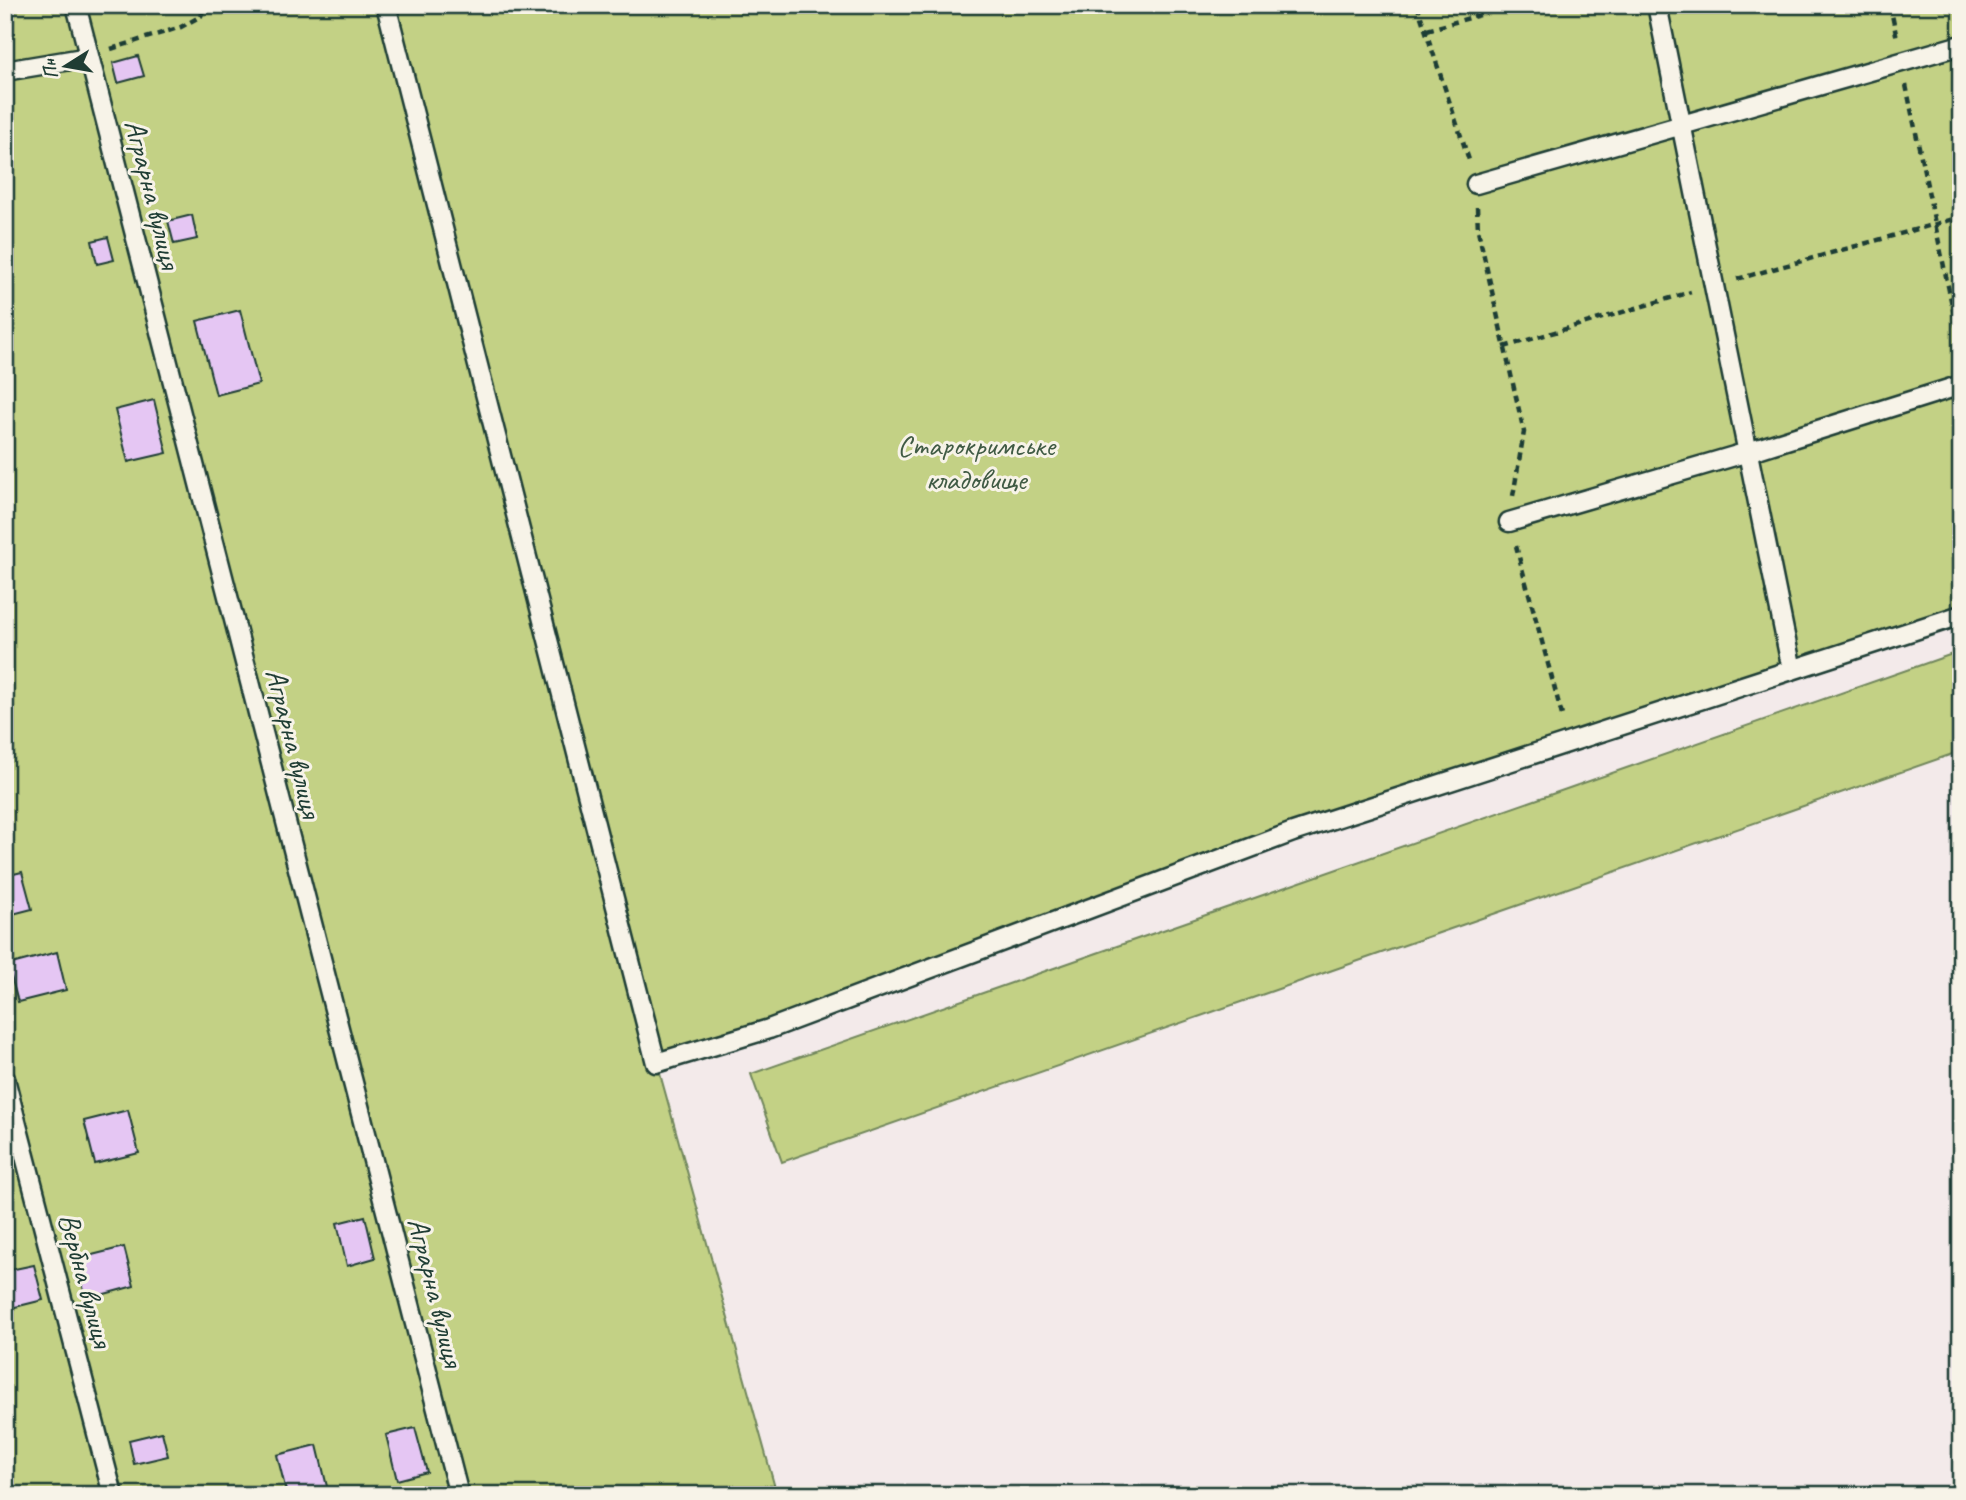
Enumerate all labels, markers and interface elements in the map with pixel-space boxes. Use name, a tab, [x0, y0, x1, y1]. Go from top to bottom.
north arrow	[32, 32, 102, 102]
text: Пн	[36, 55, 64, 81]
street label: Аграрна вулиця	[116, 116, 191, 275]
park label: Старокримське кладовище	[897, 426, 1057, 498]
street label: Аграрна вулиця	[257, 665, 332, 824]
street label: Вербна вулиця	[50, 1209, 123, 1354]
street label: Аграрна вулиця	[399, 1214, 474, 1373]

